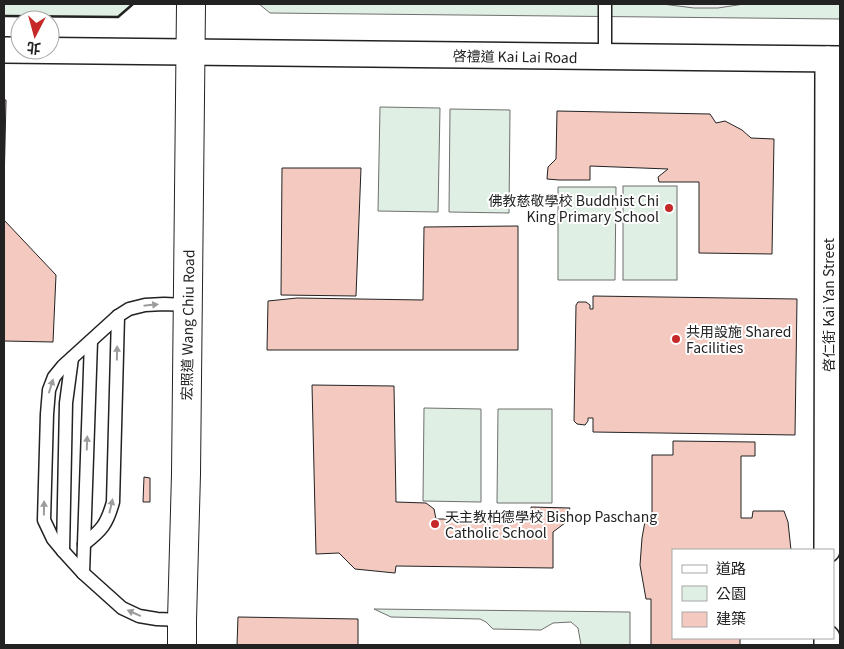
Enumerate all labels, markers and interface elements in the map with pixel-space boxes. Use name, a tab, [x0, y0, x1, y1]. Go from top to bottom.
north arrow	[10, 10, 60, 60]
text: 北	[26, 38, 42, 60]
street label: 啓禮道 Kai Lai Road	[452, 45, 578, 67]
place label: 佛教慈敬學校 Buddhist Chi King Primary School	[489, 190, 659, 226]
marker: 佛教慈敬學校 Buddhist Chi King Primary School	[663, 202, 675, 214]
street label: 啓仁街 Kai Yan Street	[818, 237, 838, 372]
street label: 宏照道 Wang Chiu Road	[176, 249, 198, 401]
one-way arrow	[144, 301, 160, 309]
place label: 共用設施 Shared Facilities	[686, 321, 792, 357]
marker: 共用設施 Shared Facilities	[670, 333, 682, 345]
one-way arrow	[113, 345, 121, 361]
one-way arrow	[47, 378, 55, 393]
one-way arrow	[83, 435, 91, 451]
one-way arrow	[107, 498, 115, 513]
one-way arrow	[40, 500, 48, 516]
place label: 天主教柏德學校 Bishop Paschang Catholic School	[445, 506, 657, 542]
marker: 天主教柏德學校 Bishop Paschang Catholic School	[429, 518, 441, 530]
legend	[672, 549, 834, 639]
text: 道路	[716, 557, 746, 578]
text: 公園	[716, 582, 746, 603]
text: 建築	[716, 607, 746, 628]
one-way arrow	[127, 609, 141, 617]

